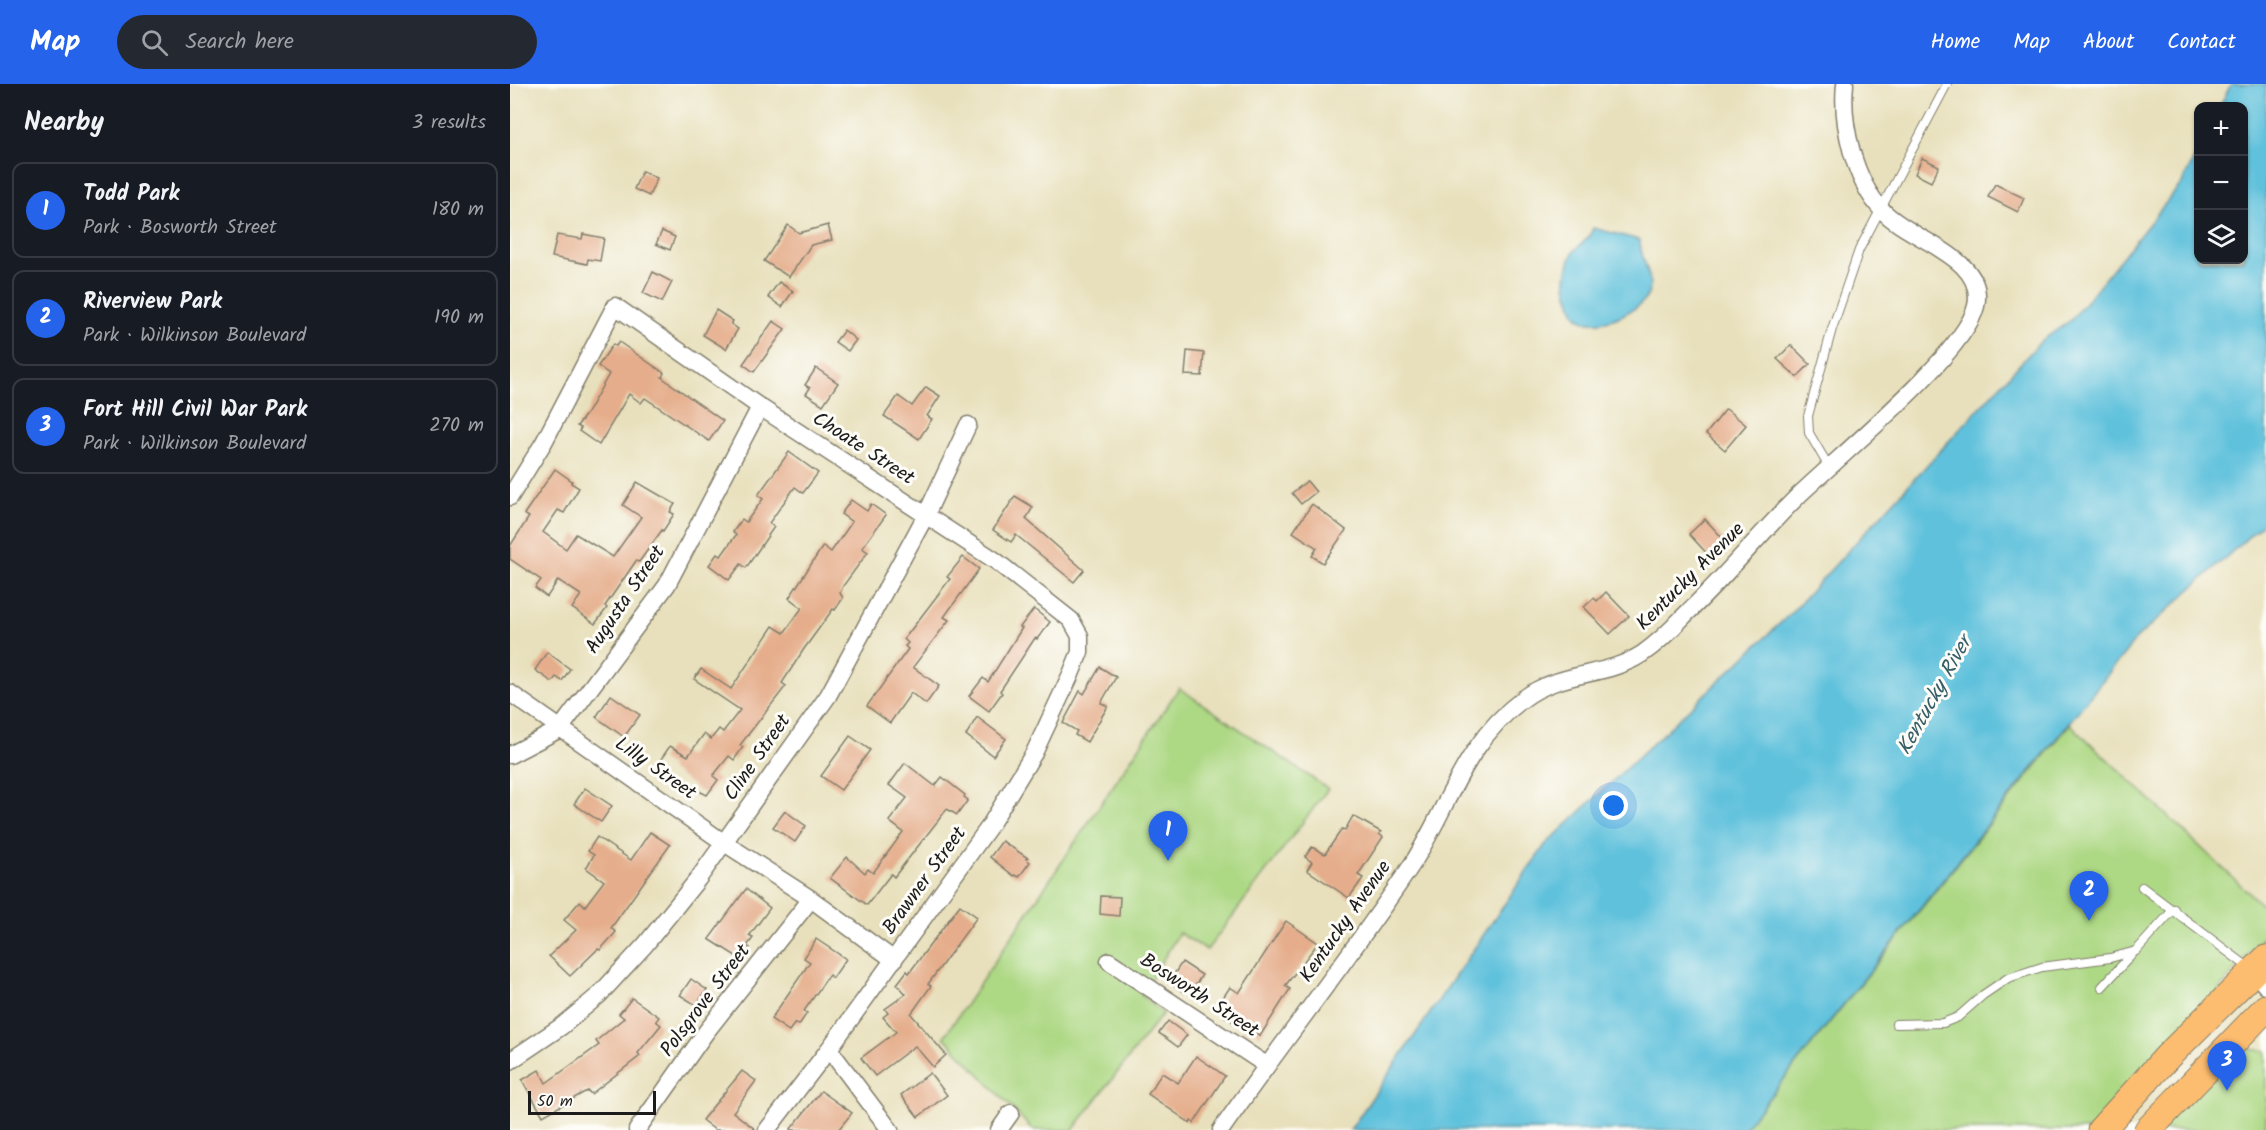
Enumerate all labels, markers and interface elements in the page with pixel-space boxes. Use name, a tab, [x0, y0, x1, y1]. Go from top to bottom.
search box	[117, 15, 537, 69]
text: Map	[30, 20, 81, 65]
text: Search here	[186, 25, 294, 60]
icon: search	[138, 26, 171, 59]
text: Home	[1931, 26, 1980, 59]
text: Map	[2013, 26, 2050, 59]
text: About	[2083, 26, 2134, 59]
text: Contact	[2167, 26, 2236, 59]
text: Nearby	[24, 102, 104, 144]
map controls	[2194, 102, 2248, 264]
button: +	[2194, 102, 2248, 156]
text: 3 results	[412, 107, 486, 139]
button: −	[2194, 156, 2248, 210]
text: Todd Park	[83, 177, 179, 212]
text: 1	[42, 194, 49, 226]
text: 180 m	[432, 194, 484, 226]
button: layers	[2194, 210, 2248, 264]
text: Park · Bosworth Street	[83, 212, 277, 244]
text: Riverview Park	[83, 285, 222, 320]
text: 2	[40, 302, 51, 334]
text: 190 m	[434, 302, 484, 334]
text: Park · Wilkinson Boulevard	[83, 320, 306, 352]
text: Fort Hill Civil War Park	[83, 393, 307, 428]
street label: Choate Street	[805, 404, 921, 494]
text: 3	[40, 410, 51, 442]
text: 270 m	[429, 410, 484, 442]
text: Park · Wilkinson Boulevard	[83, 428, 306, 460]
street label: Kentucky Avenue	[1629, 515, 1753, 639]
street label: Augusta Street	[578, 539, 674, 661]
water label: Kentucky River	[1889, 627, 1983, 761]
street label: Cline Street	[716, 708, 800, 808]
street label: Lilly Street	[607, 729, 703, 809]
your location	[1599, 791, 1628, 820]
pin: 1	[1148, 812, 1188, 861]
street label: Brawner Street	[875, 820, 975, 942]
street label: Kentucky Avenue	[1292, 854, 1400, 990]
pin: 2	[2070, 872, 2108, 921]
street label: Polsgrove Street	[653, 937, 759, 1064]
street label: Bosworth Street	[1133, 945, 1265, 1047]
pin: 3	[2208, 1042, 2246, 1091]
scale bar	[528, 1088, 656, 1116]
text: 50 m	[537, 1089, 573, 1114]

